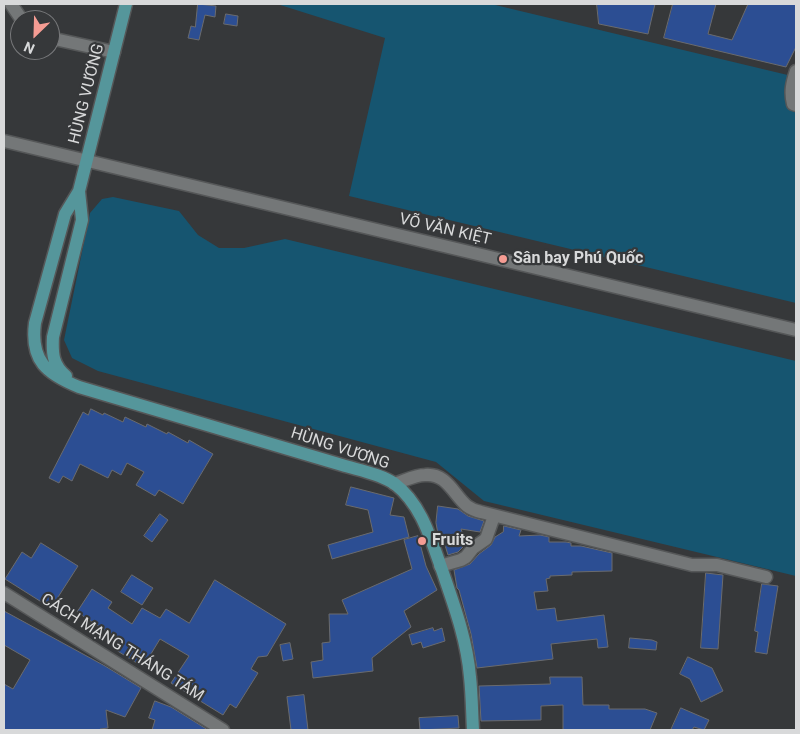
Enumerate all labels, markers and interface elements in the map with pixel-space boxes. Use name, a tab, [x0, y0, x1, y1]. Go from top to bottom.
north arrow	[10, 10, 60, 60]
text: N	[22, 38, 37, 57]
street label: HÙNG VƯƠNG	[65, 42, 109, 146]
street label: VÕ VĂN KIỆT	[397, 210, 493, 250]
place label: Sân bay Phú Quốc	[513, 249, 643, 269]
marker: Sân bay Phú Quốc	[497, 253, 509, 265]
street label: HÙNG VƯƠNG	[288, 424, 392, 474]
place label: Fruits	[432, 531, 473, 551]
marker: Fruits	[416, 535, 428, 547]
street label: CÁCH MẠNG THÁNG TÁM	[37, 590, 207, 706]

